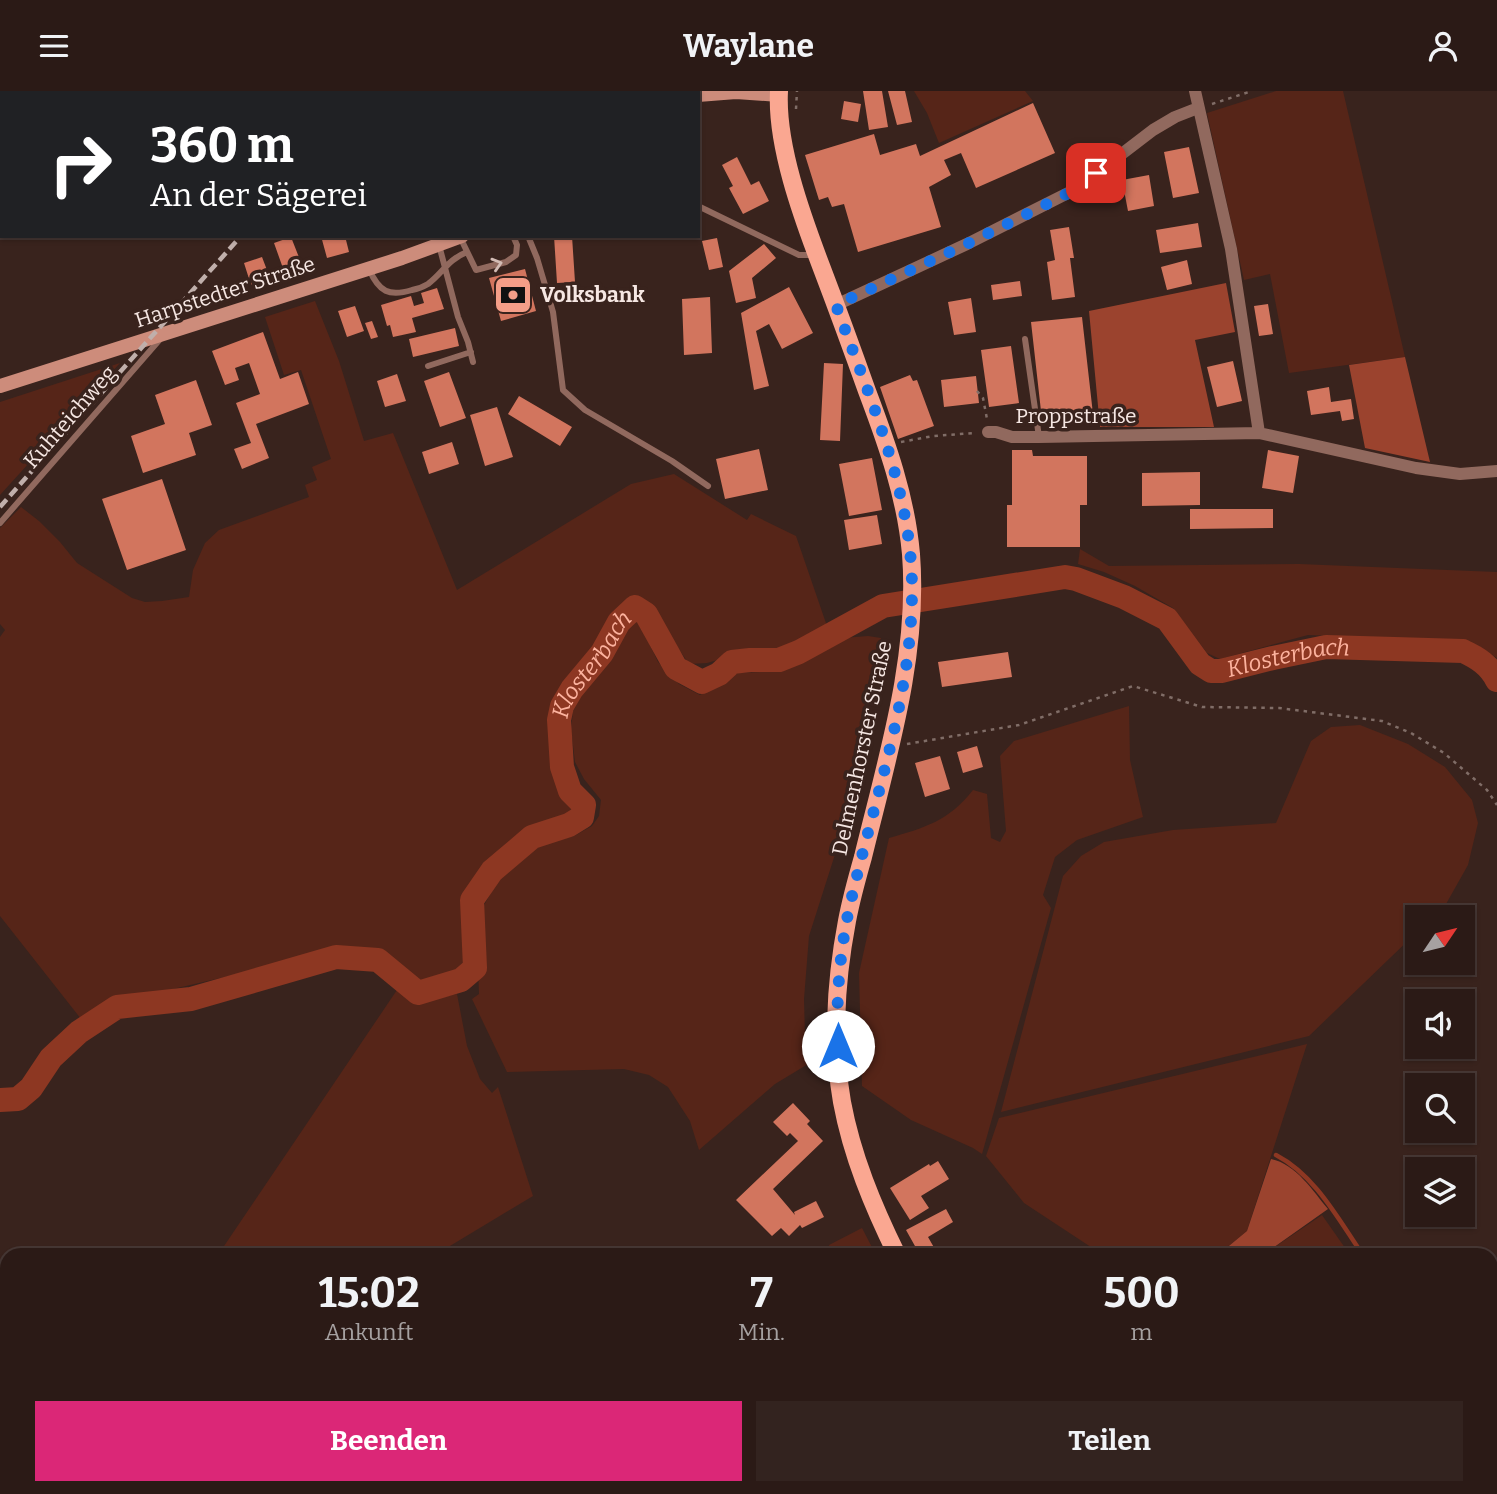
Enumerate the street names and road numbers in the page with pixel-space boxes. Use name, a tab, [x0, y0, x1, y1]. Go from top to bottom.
street label: Harpstedter Straße	[132, 251, 318, 333]
street label: Kuhteichweg	[18, 360, 122, 474]
street label: Proppstraße	[1016, 403, 1136, 429]
street label: Delmenhorster Straße	[827, 638, 897, 858]

